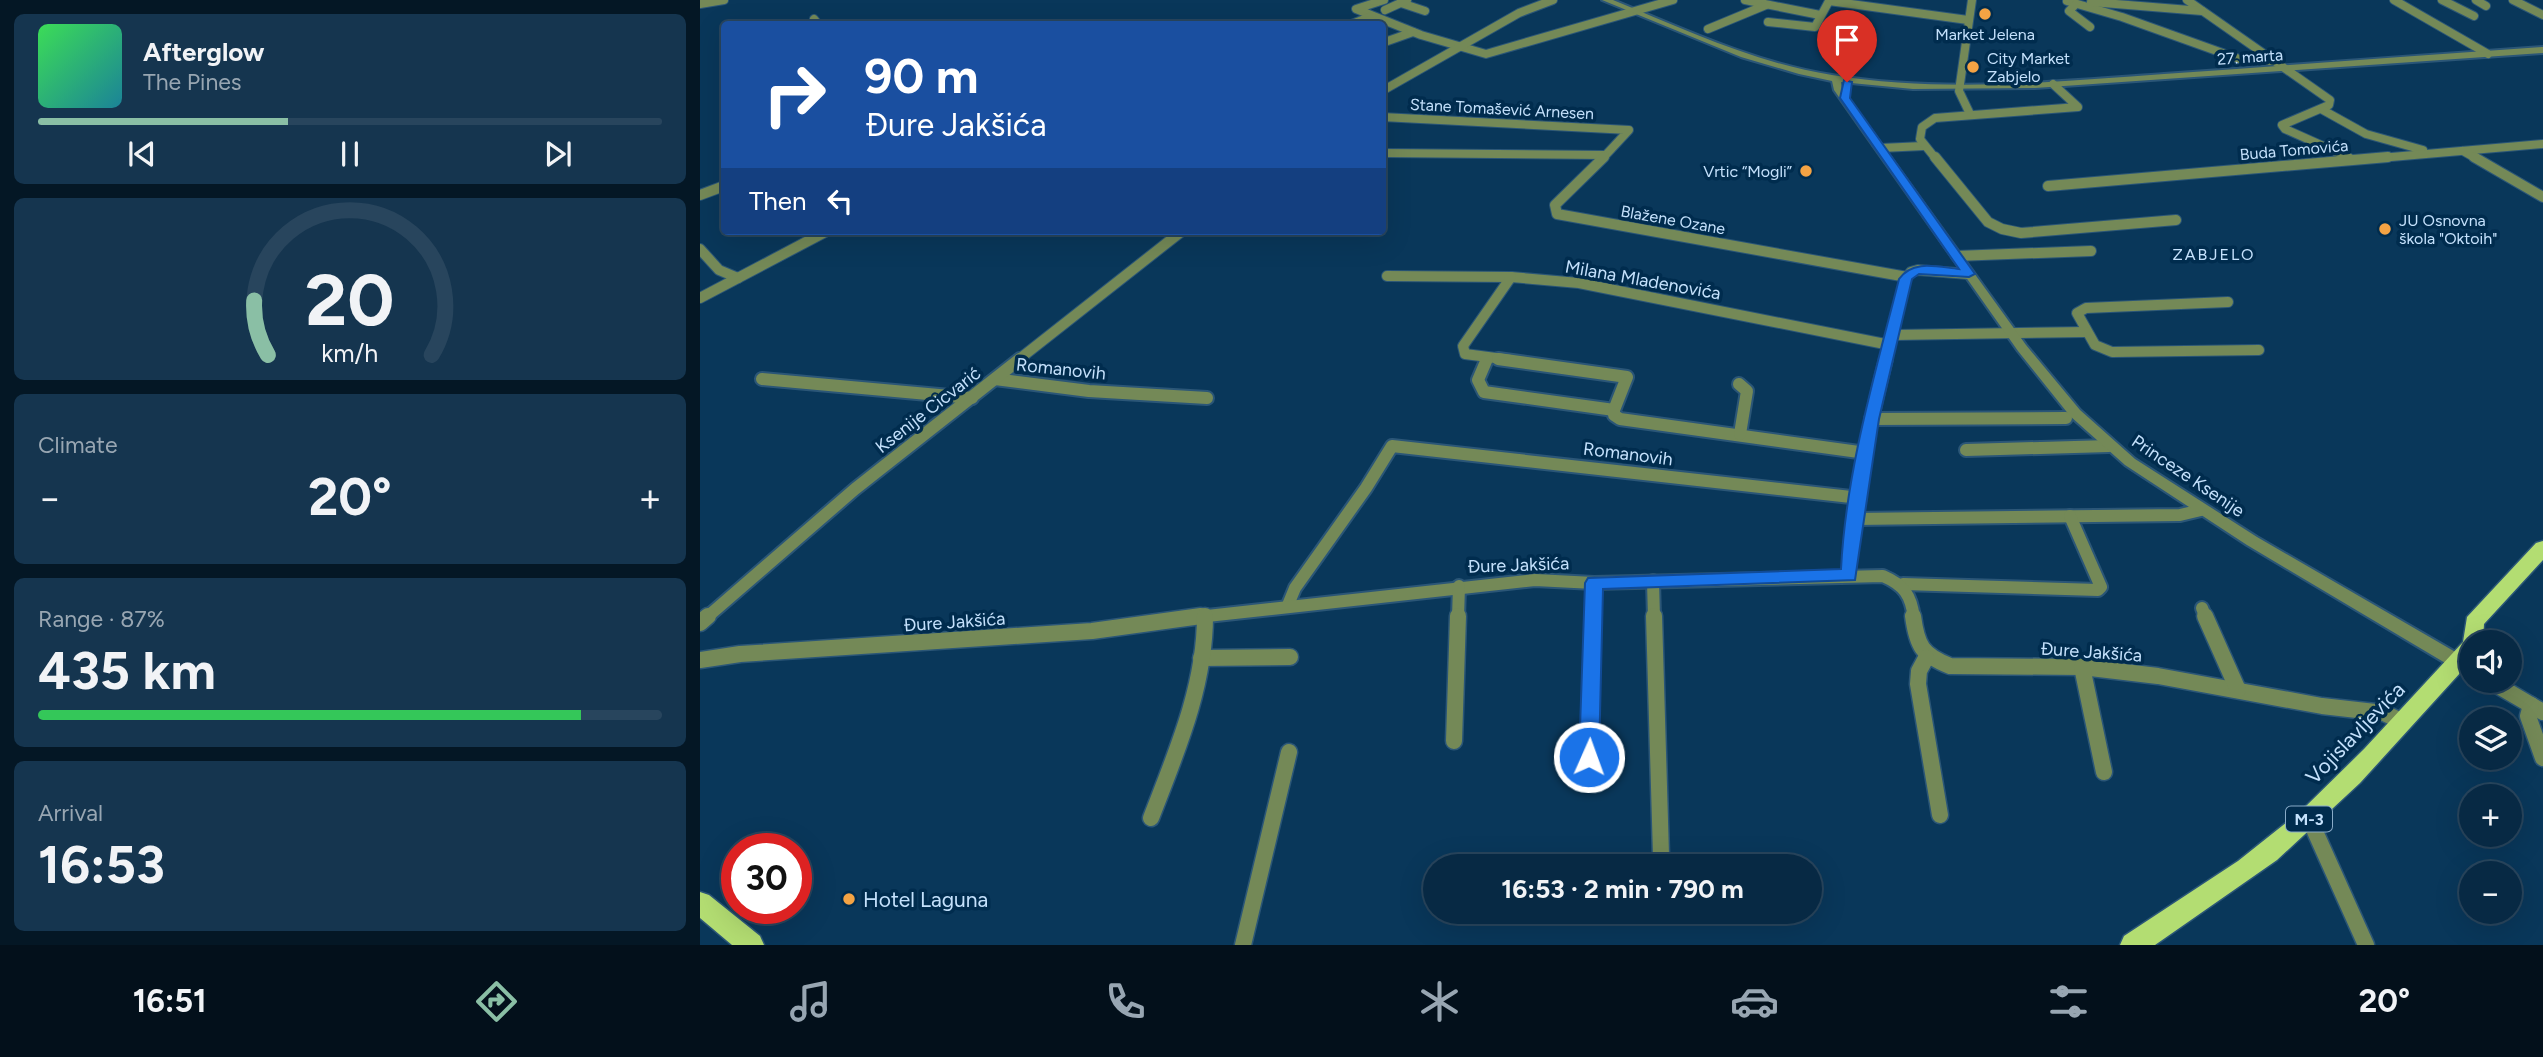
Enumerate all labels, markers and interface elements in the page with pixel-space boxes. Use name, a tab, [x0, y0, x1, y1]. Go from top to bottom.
marker: Market Jelena	[1977, 6, 1993, 22]
pin	[1817, 10, 1877, 82]
icon: arrive	[1828, 21, 1866, 59]
place label: Market Jelena	[1935, 25, 2035, 44]
text: Afterglow	[143, 36, 265, 68]
street label: 27. marta	[2216, 45, 2284, 69]
text: 90 m	[864, 46, 979, 105]
icon: right	[749, 49, 840, 140]
place label: City Market Zabjelo	[1987, 49, 2070, 86]
marker: City Market Zabjelo	[1965, 59, 1981, 75]
text: The Pines	[143, 68, 242, 96]
street label: Stane Tomašević Arnesen	[1410, 95, 1595, 123]
text: Đure Jakšića	[864, 106, 1047, 144]
icon: previous	[123, 135, 161, 173]
icon: pause	[331, 135, 369, 173]
icon: next	[539, 135, 577, 173]
street label: Buda Tomovića	[2239, 136, 2349, 164]
place label: Vrtic “Mogli”	[1703, 162, 1793, 181]
marker: Vrtic “Mogli”	[1798, 163, 1814, 179]
icon: left	[821, 182, 859, 220]
text: Then	[749, 185, 807, 217]
street label: Blažene Ozane	[1619, 201, 1727, 239]
place label: JU Osnovna škola "Oktoih"	[2399, 211, 2497, 248]
marker: JU Osnovna škola "Oktoih"	[2377, 221, 2393, 237]
district label: ZABJELO	[2172, 245, 2256, 264]
street label: Milana Mladenovića	[1563, 255, 1723, 305]
text: 20	[305, 256, 395, 343]
text: km/h	[321, 338, 379, 368]
street label: Romanovih	[1015, 353, 1107, 385]
street label: Ksenije Cicvarić	[871, 362, 985, 458]
street label: Princeze Ksenije	[2127, 430, 2249, 522]
text: Climate	[38, 431, 117, 459]
street label: Romanovih	[1582, 438, 1674, 470]
text: 20°	[308, 466, 392, 528]
text: −	[38, 475, 62, 521]
text: +	[638, 475, 662, 521]
street label: Đure Jakšića	[1466, 552, 1570, 578]
text: Range · 87%	[38, 605, 165, 633]
street label: Đure Jakšića	[902, 607, 1006, 637]
map controls	[2459, 630, 2522, 924]
button: sound	[2459, 630, 2522, 693]
street label: Đure Jakšića	[2039, 637, 2143, 667]
text: 435 km	[38, 640, 216, 702]
street label: Vojislavljevića	[2300, 677, 2410, 789]
button: layers	[2459, 707, 2522, 770]
position arrow	[1552, 720, 1626, 794]
button: +	[2459, 784, 2522, 847]
text: Arrival	[38, 799, 103, 827]
road number: M-3	[2286, 806, 2332, 832]
speed limit sign: 30	[721, 833, 812, 924]
text: 16:53	[38, 834, 165, 896]
button: −	[2459, 861, 2522, 924]
text: 16:53 · 2 min · 790 m	[1501, 873, 1744, 905]
place label: Hotel Laguna	[863, 887, 988, 912]
marker: Hotel Laguna	[841, 891, 857, 907]
icon: directions	[472, 977, 521, 1026]
icon: music	[786, 977, 835, 1026]
icon: phone	[1101, 977, 1150, 1026]
icon: climate	[1415, 977, 1464, 1026]
icon: car	[1730, 977, 1779, 1026]
icon: filters	[2044, 977, 2093, 1026]
text: 16:51	[133, 982, 207, 1020]
text: 20°	[2359, 982, 2410, 1020]

